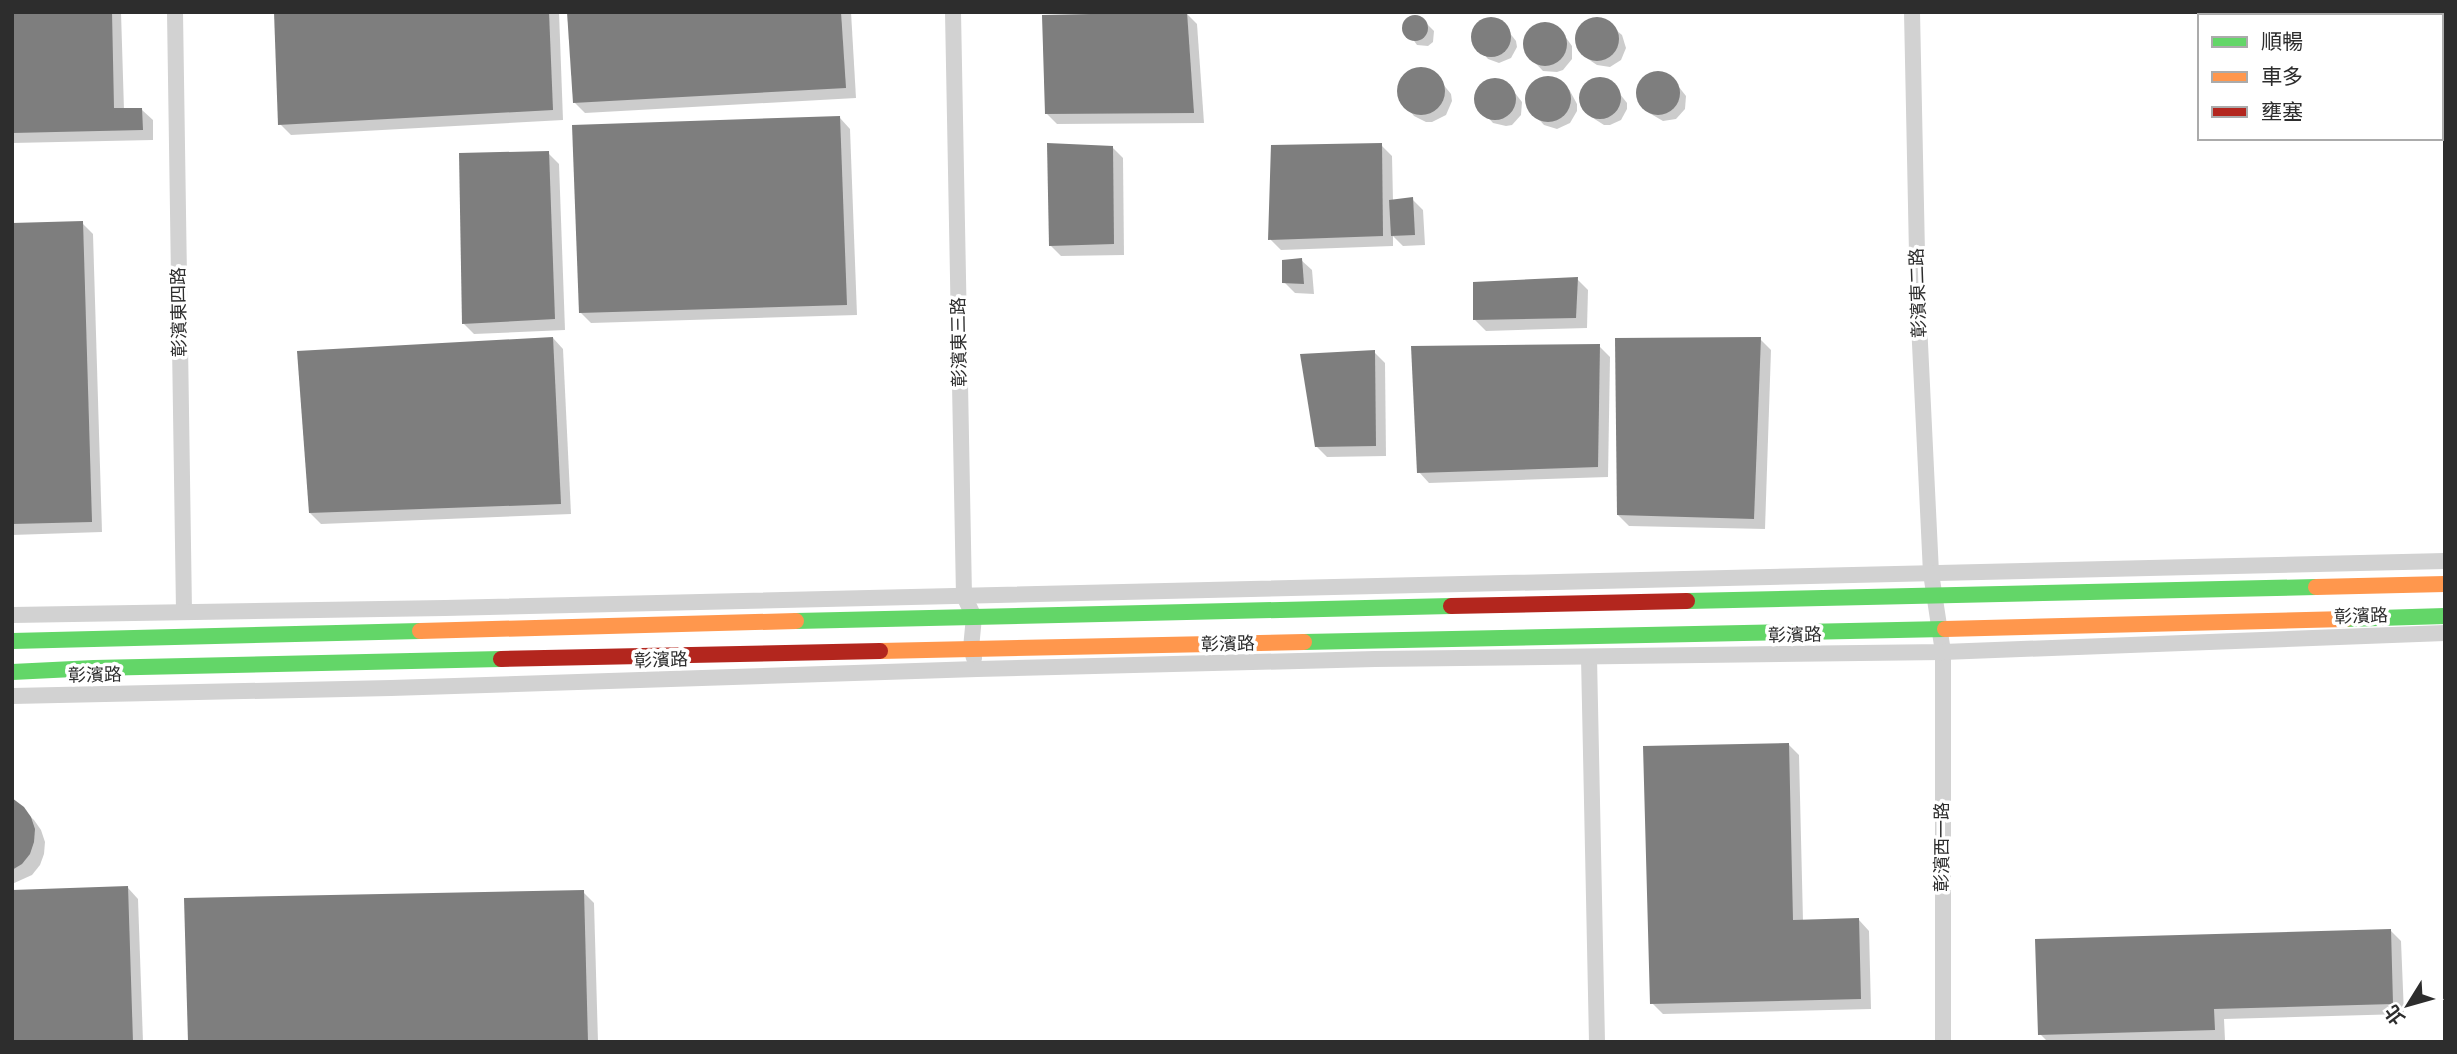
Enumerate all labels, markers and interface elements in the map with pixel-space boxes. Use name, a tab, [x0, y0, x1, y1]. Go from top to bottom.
legend	[2198, 14, 2443, 140]
text: 順暢	[2261, 30, 2303, 54]
text: 車多	[2261, 65, 2303, 89]
text: 壅塞	[2261, 100, 2303, 124]
street label: 彰濱東二路	[1905, 248, 1930, 338]
street label: 彰濱東四路	[167, 267, 190, 357]
street label: 彰濱東三路	[947, 297, 970, 387]
street label: 彰濱路	[2334, 604, 2388, 627]
street label: 彰濱路	[1768, 624, 1822, 645]
street label: 彰濱路	[1201, 633, 1255, 654]
street label: 彰濱路	[634, 648, 688, 671]
street label: 彰濱路	[68, 664, 122, 685]
street label: 彰濱西一路	[1931, 802, 1952, 892]
north arrow	[2373, 970, 2443, 1040]
text: 北	[2380, 1000, 2410, 1029]

